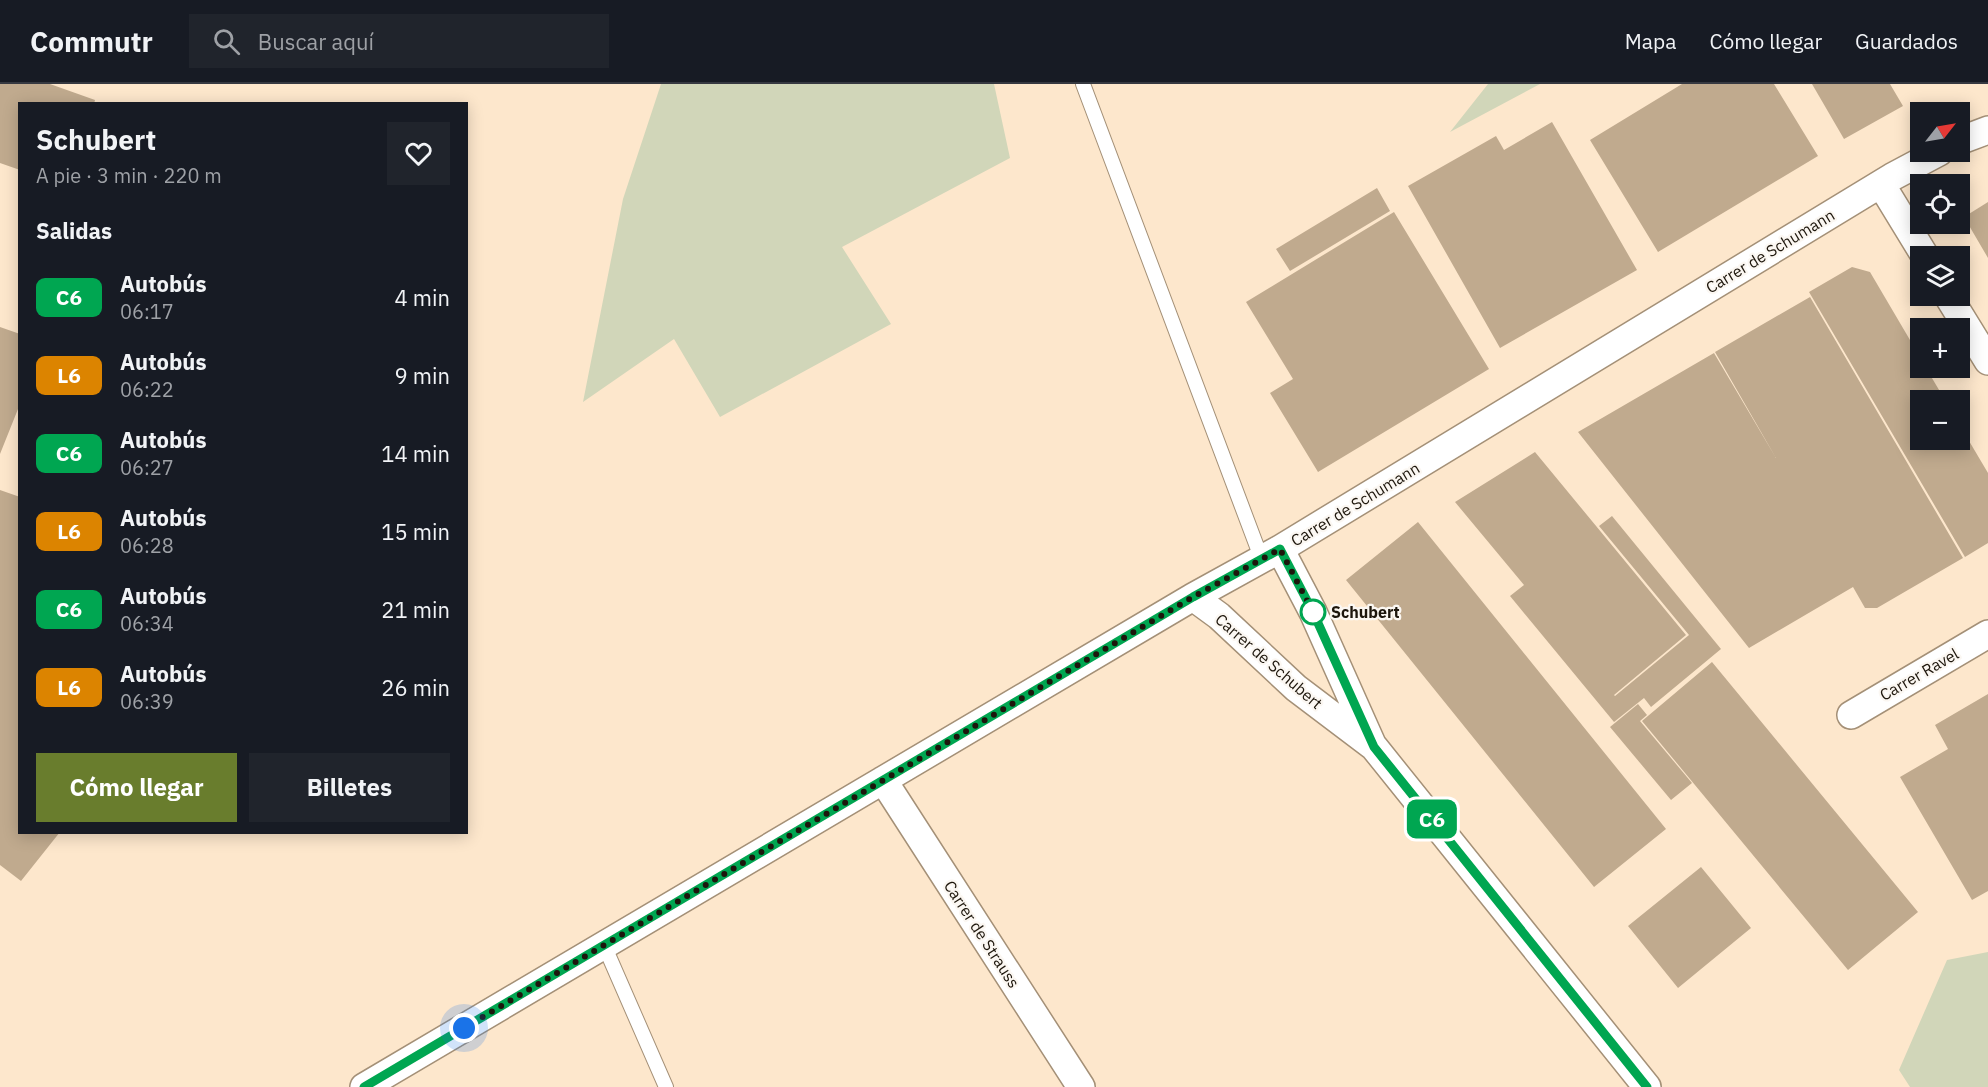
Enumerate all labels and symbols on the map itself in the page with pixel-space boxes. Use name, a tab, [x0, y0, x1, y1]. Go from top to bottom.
north arrow	[1910, 102, 1970, 162]
street label: Carrer de Schumann	[1702, 205, 1838, 297]
street label: Carrer de Schumann	[1287, 458, 1423, 550]
marker: Schubert	[1300, 599, 1326, 625]
place label: Schubert	[1331, 602, 1400, 622]
street label: Carrer de Schubert	[1211, 609, 1327, 713]
street label: Carrer Ravel	[1876, 643, 1962, 705]
line badge: C6	[1405, 800, 1459, 838]
street label: Carrer de Strauss	[940, 876, 1024, 992]
your location	[449, 1013, 479, 1043]

